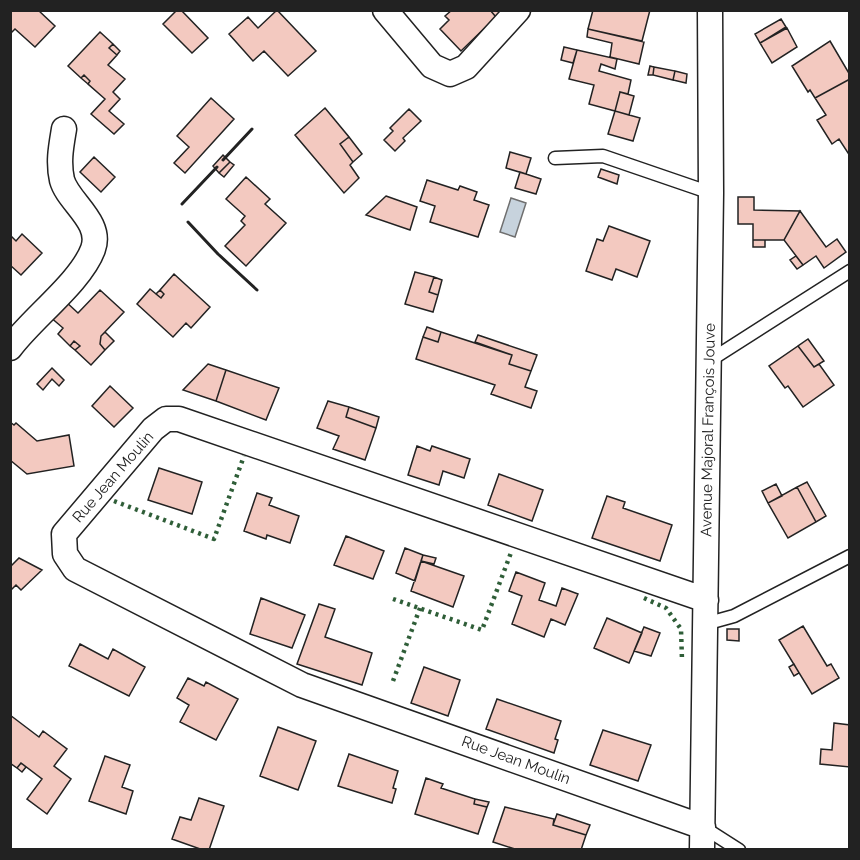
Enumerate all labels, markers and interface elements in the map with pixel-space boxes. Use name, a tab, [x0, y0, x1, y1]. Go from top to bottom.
street label: Avenue Majoral François Jouve	[697, 323, 719, 537]
street label: Rue Jean Moulin	[69, 428, 157, 526]
street label: Rue Jean Moulin	[459, 732, 573, 788]

